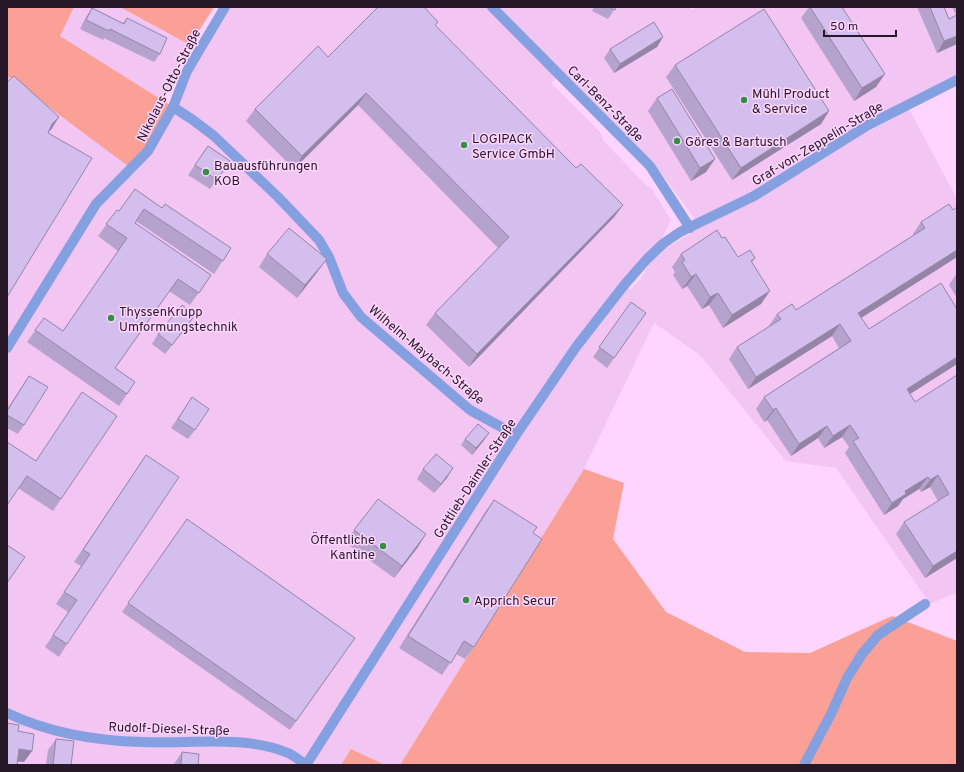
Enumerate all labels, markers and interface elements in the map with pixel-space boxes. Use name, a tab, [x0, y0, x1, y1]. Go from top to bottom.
scale bar	[824, 12, 896, 38]
text: 50 m	[830, 19, 858, 35]
street label: Nikolaus-Otto-Straße	[134, 27, 205, 145]
street label: Carl-Benz-Straße	[563, 63, 646, 146]
place label: Mühl Product & Service	[752, 87, 830, 118]
marker: Mühl Product & Service	[739, 95, 749, 105]
street label: Graf-von-Zeppelin-Straße	[749, 99, 887, 190]
place label: LOGIPACK Service GmbH	[472, 132, 555, 163]
place label: Göres & Bartusch	[685, 135, 787, 151]
marker: Göres & Bartusch	[672, 136, 682, 146]
marker: LOGIPACK Service GmbH	[459, 140, 469, 150]
place label: Bauausführungen KOB	[214, 159, 318, 190]
marker: Bauausführungen KOB	[201, 167, 211, 177]
street label: Wilhelm-Maybach-Straße	[364, 302, 487, 409]
place label: ThyssenKrupp Umformungstechnik	[119, 305, 238, 336]
marker: ThyssenKrupp Umformungstechnik	[106, 313, 116, 323]
street label: Gottlieb-Daimler-Straße	[431, 416, 520, 542]
place label: Öffentliche Kantine	[310, 531, 375, 564]
marker: Öffentliche Kantine	[378, 541, 388, 551]
place label: Apprich Secur	[474, 594, 556, 610]
marker: Apprich Secur	[461, 595, 471, 605]
street label: Rudolf-Diesel-Straße	[108, 720, 230, 740]

